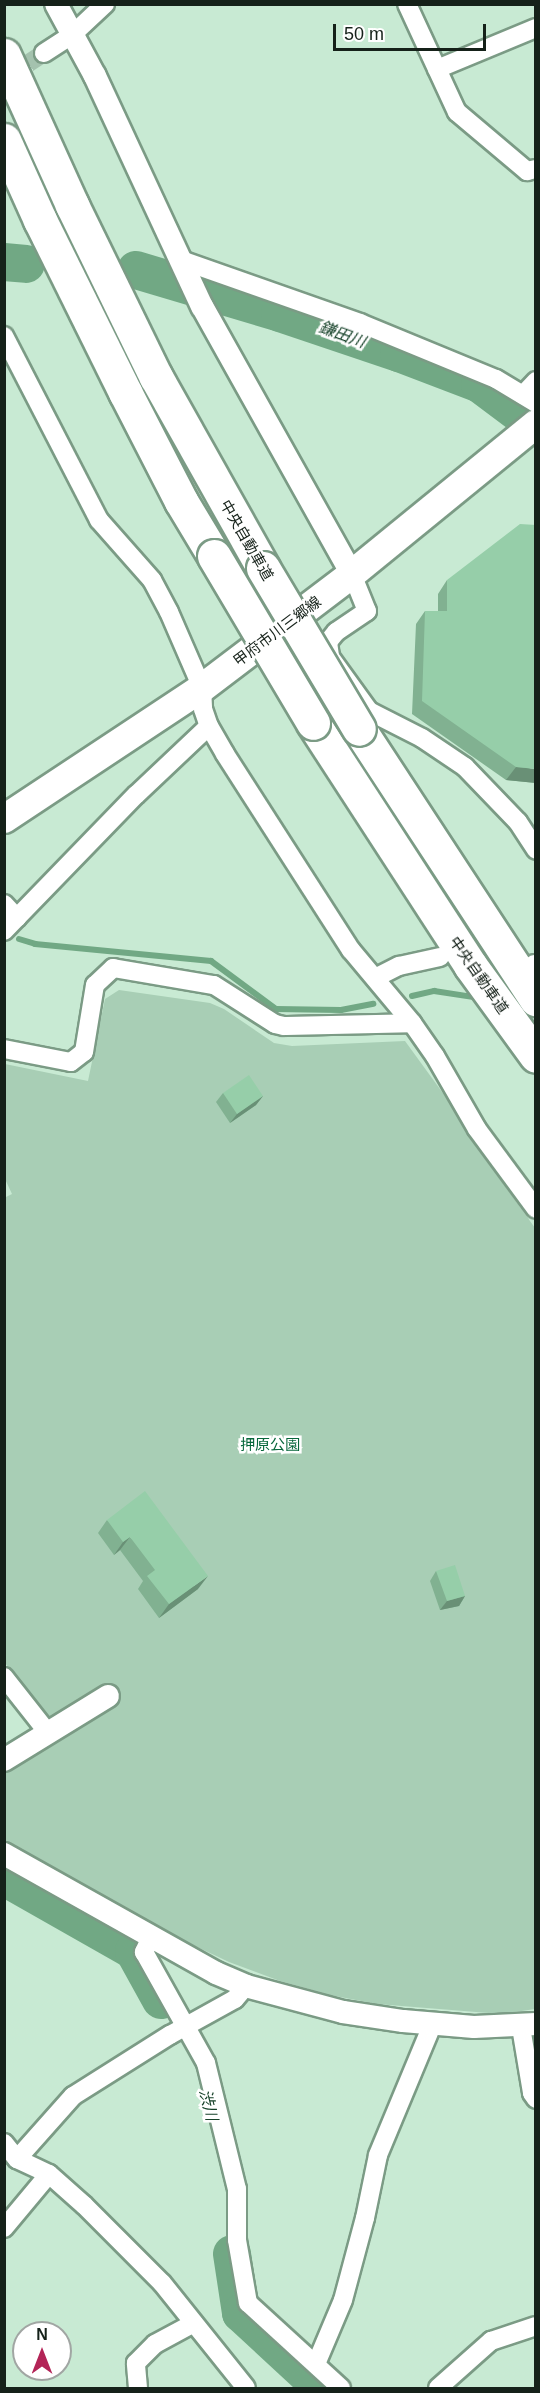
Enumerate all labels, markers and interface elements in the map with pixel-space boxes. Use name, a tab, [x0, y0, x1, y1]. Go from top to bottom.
scale bar	[336, 12, 489, 50]
text: 50 m	[344, 24, 384, 44]
water label: 鎌田川	[316, 318, 368, 352]
street label: 中央自動車道	[217, 497, 277, 583]
street label: 甲府市川三郷線	[230, 592, 324, 670]
street label: 中央自動車道	[446, 933, 512, 1017]
park label: 押原公園	[240, 1436, 300, 1454]
water label: 渋川	[195, 2087, 221, 2123]
north arrow	[12, 2321, 72, 2381]
text: N	[36, 2326, 48, 2343]

